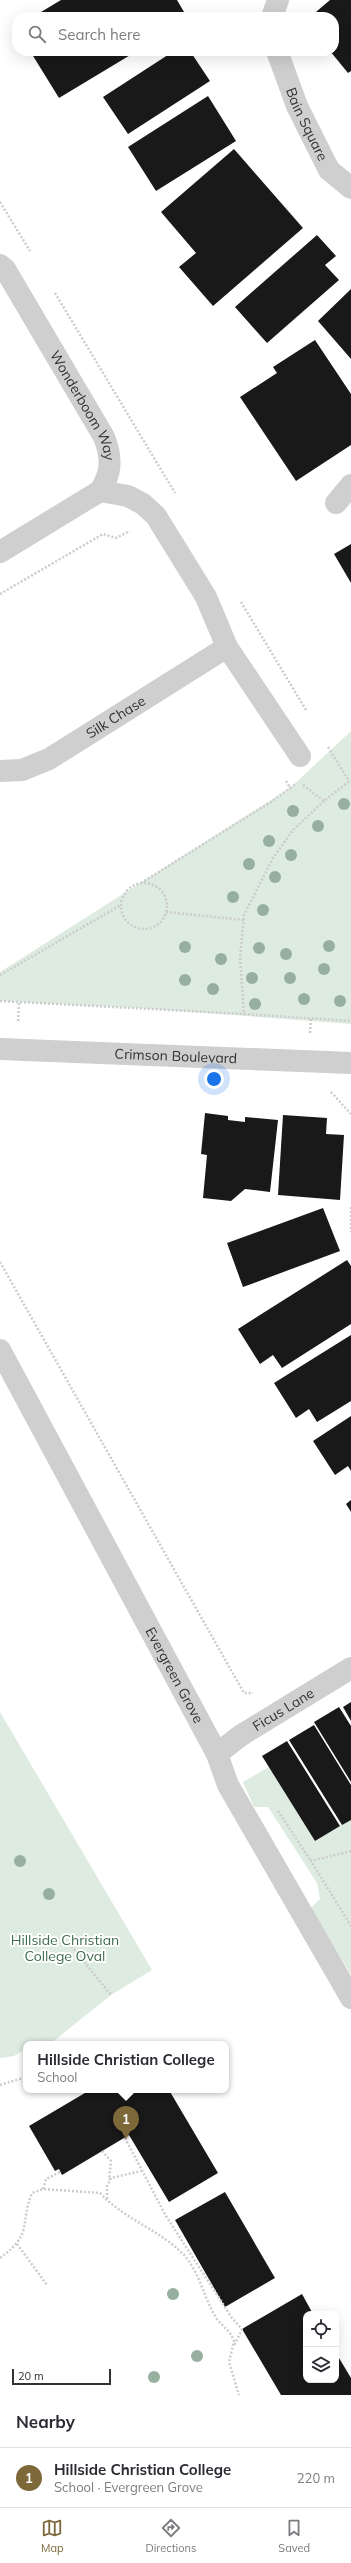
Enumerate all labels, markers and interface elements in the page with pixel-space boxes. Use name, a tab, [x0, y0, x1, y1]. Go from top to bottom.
search box	[12, 12, 339, 56]
icon: search	[26, 23, 48, 45]
text: Search here	[58, 25, 140, 44]
street label: Bain Square	[282, 85, 332, 164]
street label: Wonderboom Way	[46, 347, 119, 462]
street label: Silk Chase	[83, 692, 149, 743]
street label: Crimson Boulevard	[114, 1045, 238, 1067]
your location	[204, 1069, 224, 1089]
street label: Evergreen Grove	[141, 1624, 208, 1726]
street label: Ficus Lane	[249, 1684, 317, 1735]
park label: Hillside Christian College Oval	[11, 1931, 119, 1965]
popup	[23, 2041, 229, 2093]
text: Hillside Christian College	[37, 2050, 215, 2069]
text: School	[37, 2069, 77, 2085]
pin: 1	[113, 2106, 139, 2139]
map controls	[303, 2311, 339, 2383]
button: locate	[303, 2311, 339, 2347]
button: layers	[303, 2347, 339, 2383]
scale bar	[12, 2367, 111, 2386]
text: 20 m	[18, 2369, 44, 2383]
text: Nearby	[16, 2411, 75, 2432]
text: Hillside Christian College	[54, 2460, 231, 2479]
text: 1	[25, 2470, 33, 2486]
text: 220 m	[297, 2470, 335, 2486]
text: School · Evergreen Grove	[54, 2479, 203, 2495]
tab: Map	[41, 2517, 64, 2555]
tab: Directions	[146, 2517, 196, 2555]
tab: Saved	[278, 2517, 310, 2555]

